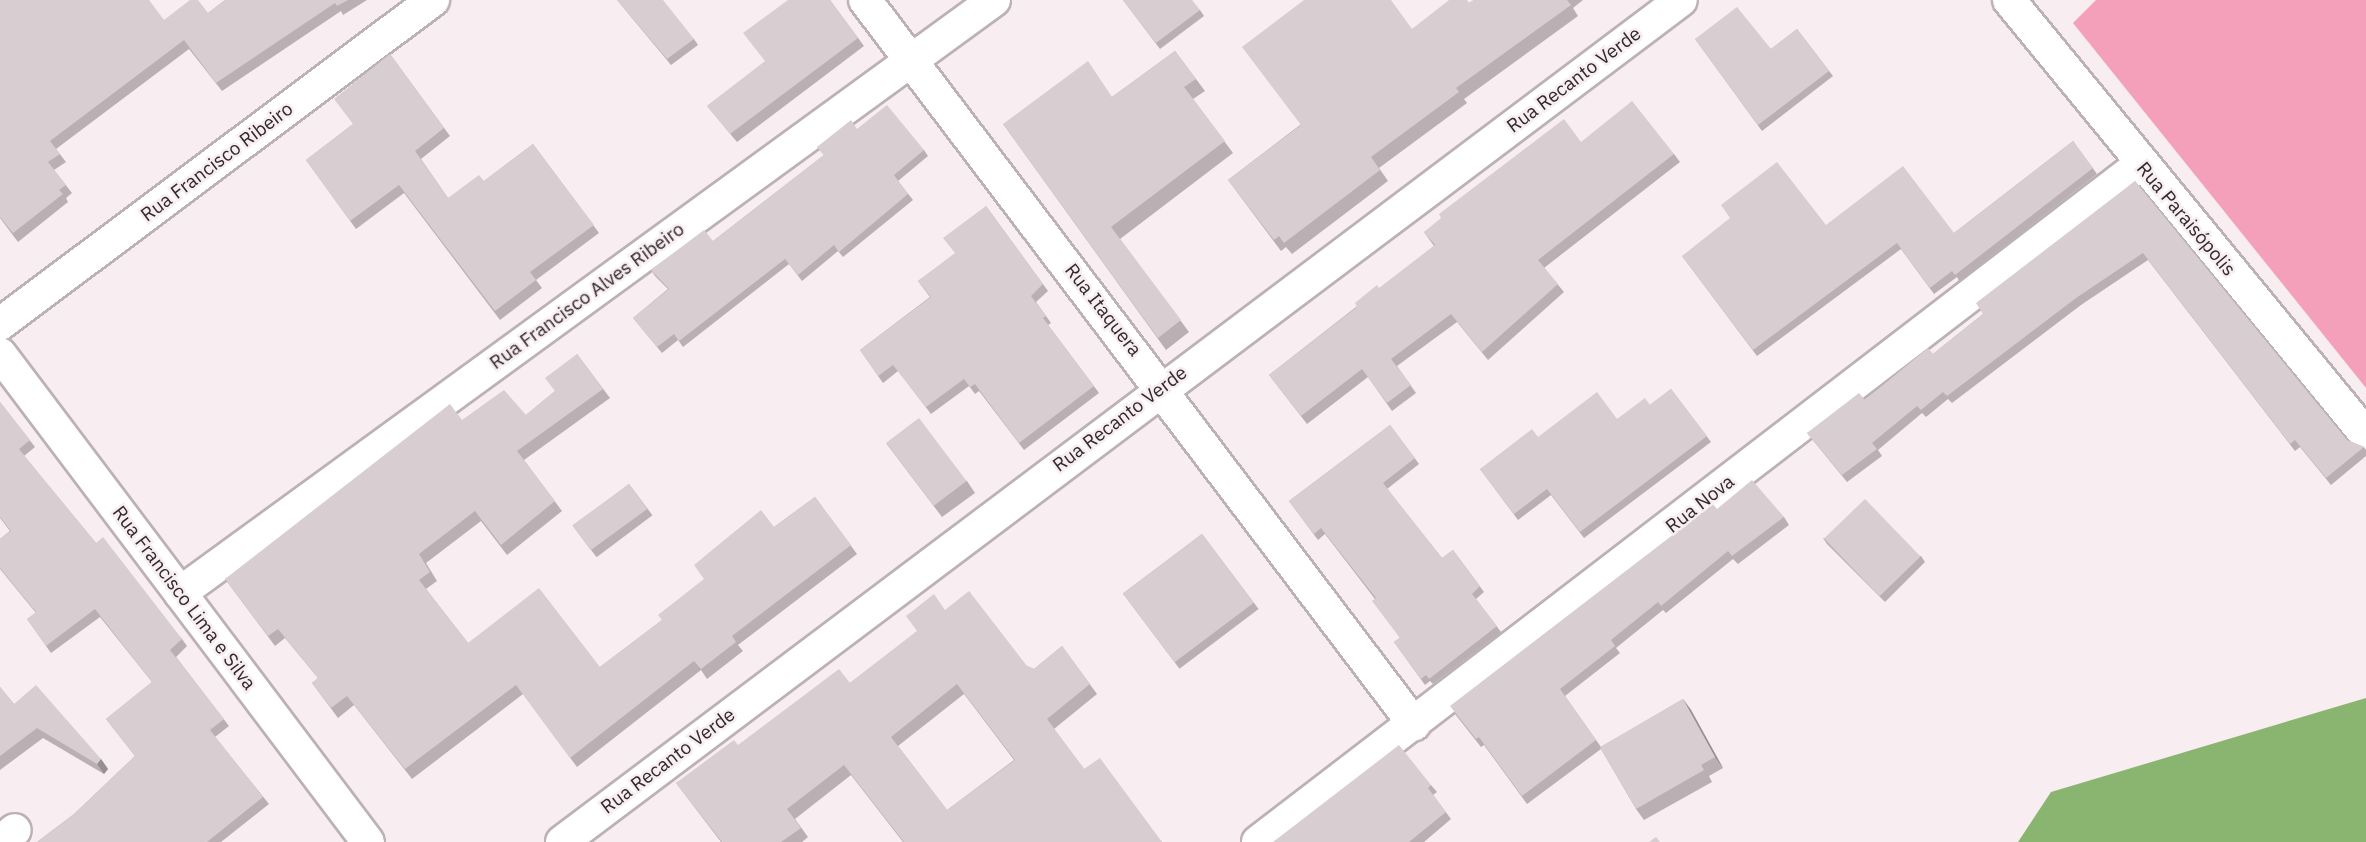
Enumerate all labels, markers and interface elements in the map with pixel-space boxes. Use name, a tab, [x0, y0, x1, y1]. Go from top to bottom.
street label: Rua Recanto Verde	[1503, 22, 1645, 138]
street label: Rua Francisco Ribeiro	[136, 97, 298, 227]
street label: Rua Paraisópolis	[2132, 157, 2240, 281]
street label: Rua Francisco Alves Ribeiro	[485, 218, 689, 374]
street label: Rua Itaquera	[1060, 259, 1146, 361]
street label: Rua Recanto Verde	[1049, 361, 1191, 477]
street label: Rua Nova	[1661, 470, 1739, 538]
street label: Rua Francisco Lima e Silva	[107, 502, 261, 694]
street label: Rua Recanto Verde	[597, 703, 739, 819]

